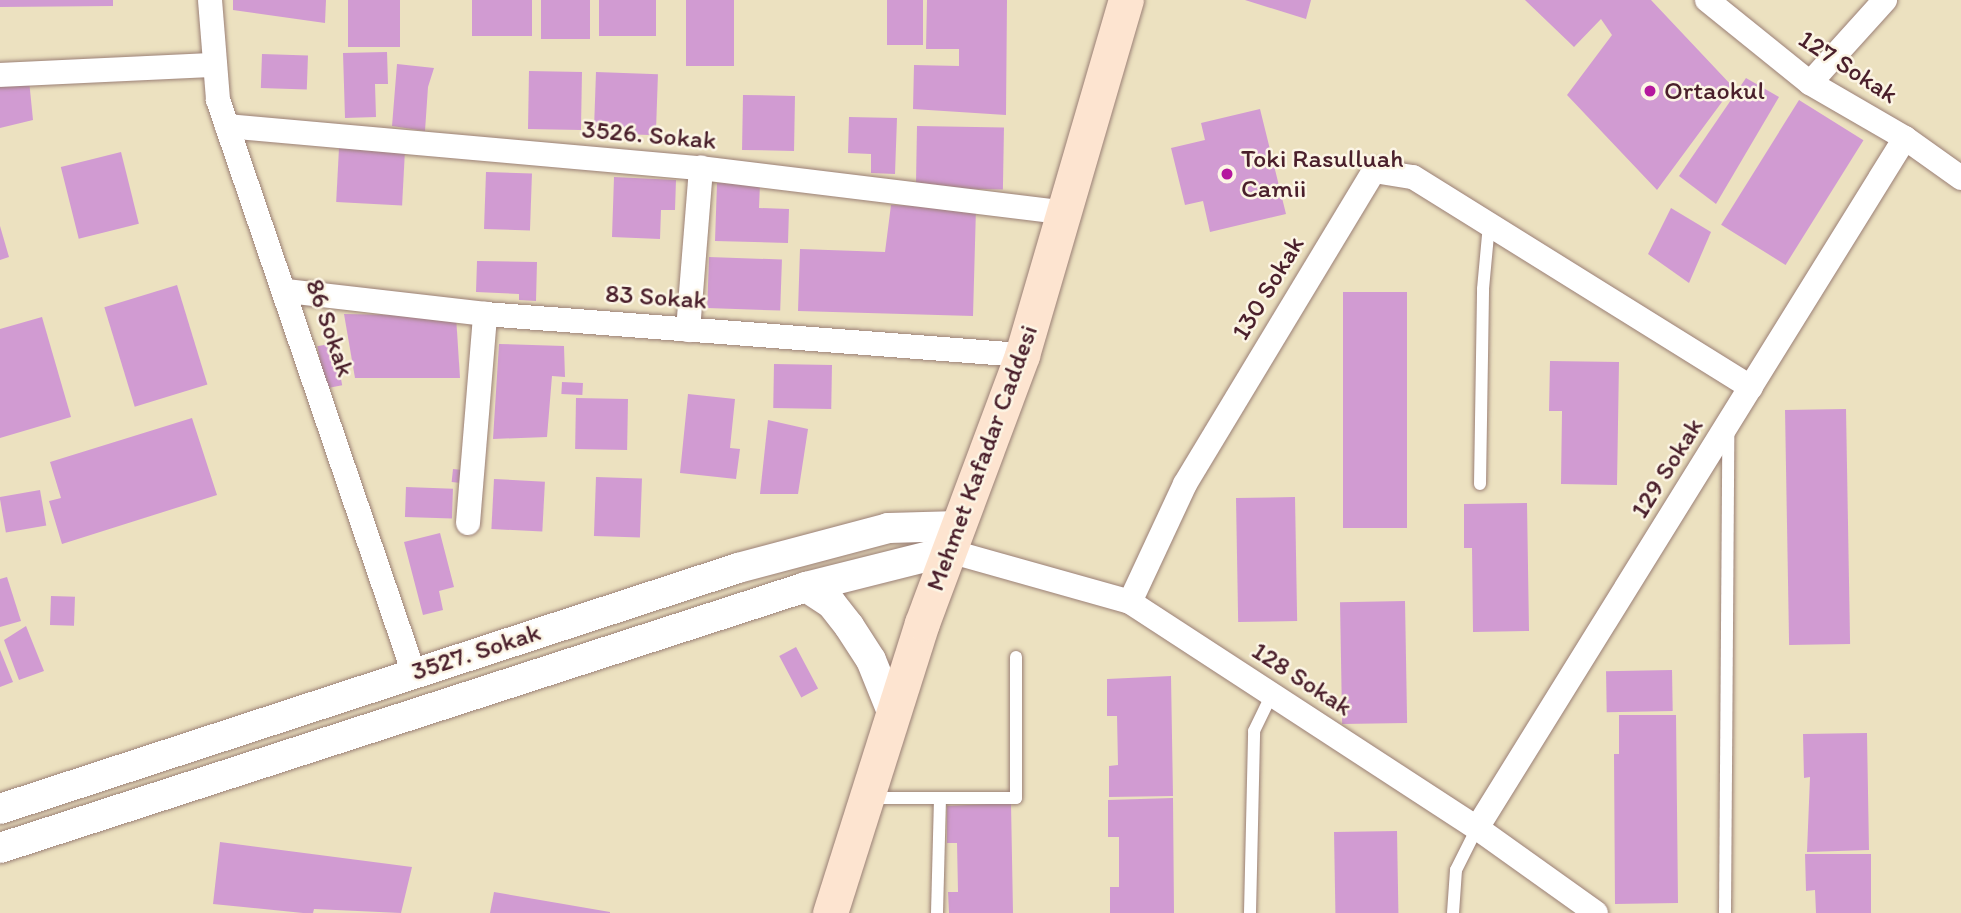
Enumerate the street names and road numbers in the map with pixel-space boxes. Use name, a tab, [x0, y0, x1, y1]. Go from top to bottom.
street label: 127 Sokak	[1793, 23, 1903, 111]
street label: 3526. Sokak	[580, 114, 718, 156]
street label: 130 Sokak	[1225, 230, 1311, 346]
street label: 86 Sokak	[299, 275, 361, 381]
street label: 83 Sokak	[604, 278, 708, 316]
street label: Mehmet Kafadar Caddesi	[919, 321, 1045, 595]
street label: 129 Sokak	[1624, 412, 1710, 524]
street label: 3527. Sokak	[407, 616, 545, 688]
street label: 128 Sokak	[1246, 635, 1358, 723]

